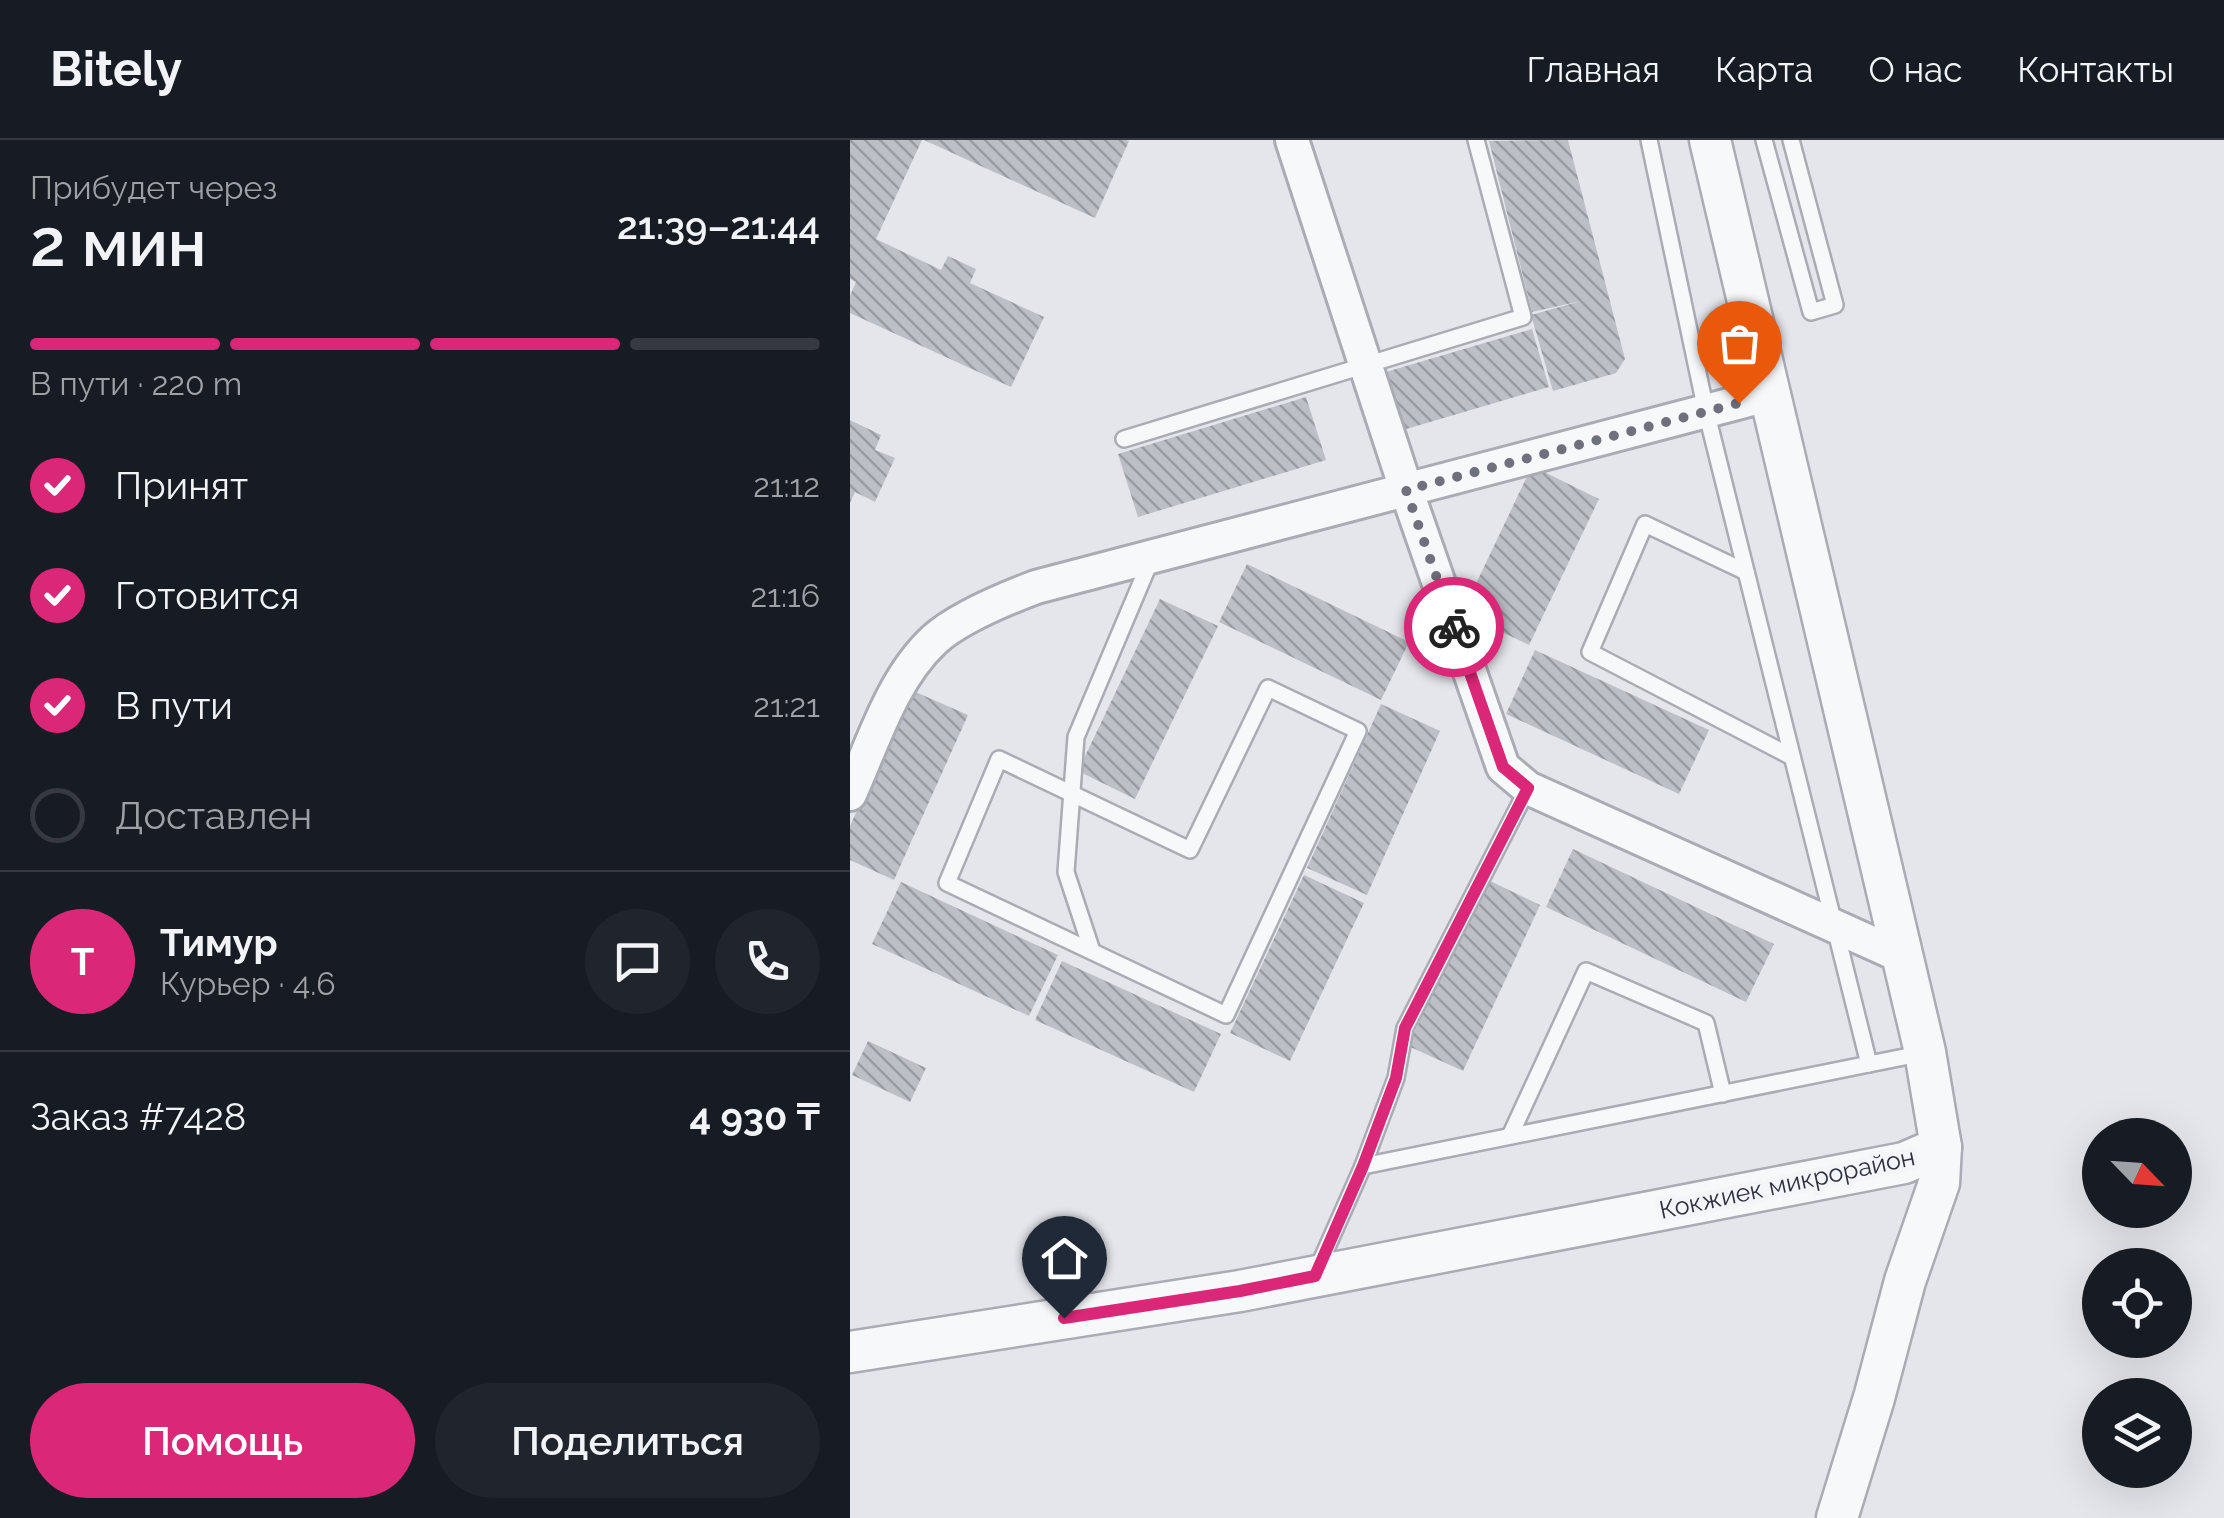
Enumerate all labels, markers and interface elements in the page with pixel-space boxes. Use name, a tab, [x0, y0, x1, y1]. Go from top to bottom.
text: Bitely	[50, 41, 182, 97]
text: Главная	[1527, 49, 1660, 90]
text: Карта	[1715, 49, 1813, 90]
text: О нас	[1868, 49, 1962, 90]
text: Контакты	[2017, 49, 2174, 90]
text: Прибудет через	[30, 169, 277, 206]
text: 21:39–21:44	[617, 203, 820, 248]
text: 2 мин	[30, 205, 207, 281]
pin	[1697, 301, 1782, 404]
icon: bag	[1712, 316, 1767, 371]
text: В пути · 220 m	[30, 365, 242, 402]
icon: check	[30, 458, 85, 513]
text: Принят	[115, 463, 248, 508]
text: 21:12	[753, 467, 820, 504]
icon: check	[30, 568, 85, 623]
text: Готовится	[115, 573, 299, 618]
text: 21:16	[751, 577, 820, 614]
courier	[1404, 577, 1504, 677]
icon: bike	[1427, 600, 1482, 655]
icon: check	[30, 678, 85, 733]
text: В пути	[115, 683, 233, 728]
text: 21:21	[753, 687, 820, 724]
text: Доставлен	[115, 793, 312, 838]
button: chat	[585, 909, 690, 1014]
button: phone	[715, 909, 820, 1014]
text: Тимур	[160, 920, 278, 965]
text: Т	[71, 939, 94, 984]
text: Курьер · 4.6	[160, 965, 336, 1002]
text: Заказ #7428	[30, 1094, 246, 1139]
text: 4 930 ₸	[690, 1094, 820, 1139]
north arrow	[2082, 1118, 2192, 1228]
map controls	[2082, 1118, 2192, 1488]
street label: Кокжиек микрорайон	[1656, 1141, 1918, 1225]
pin	[1022, 1216, 1107, 1319]
icon: home	[1037, 1231, 1092, 1286]
button: locate	[2082, 1248, 2192, 1358]
button: layers	[2082, 1378, 2192, 1488]
button: Помощь	[30, 1383, 415, 1498]
button: Поделиться	[435, 1383, 820, 1498]

